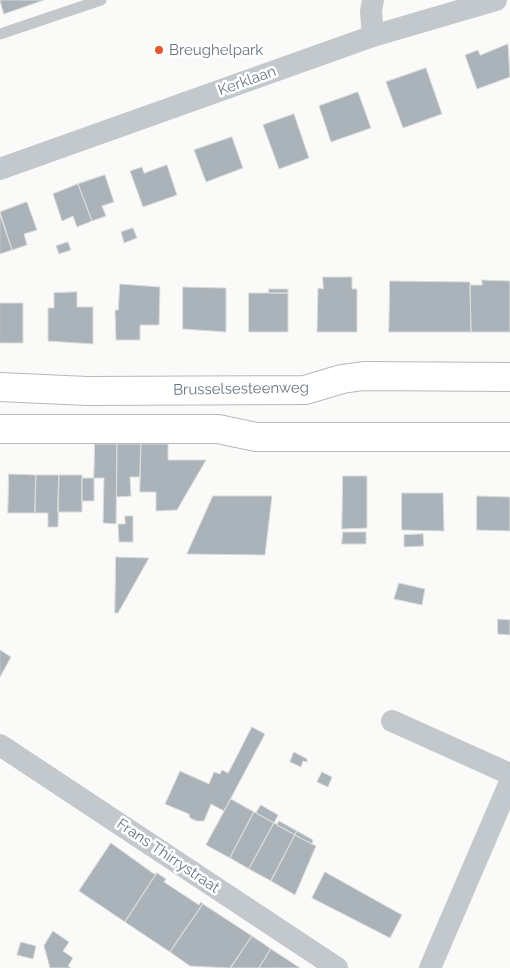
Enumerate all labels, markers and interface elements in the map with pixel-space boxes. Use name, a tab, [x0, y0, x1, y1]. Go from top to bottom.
place label: Breughelpark	[169, 41, 263, 59]
marker: Breughelpark	[153, 44, 165, 56]
street label: Kerklaan	[216, 62, 278, 100]
street label: Brusselsesteenweg	[173, 379, 309, 399]
street label: Frans Thirrystraat	[113, 815, 223, 897]

